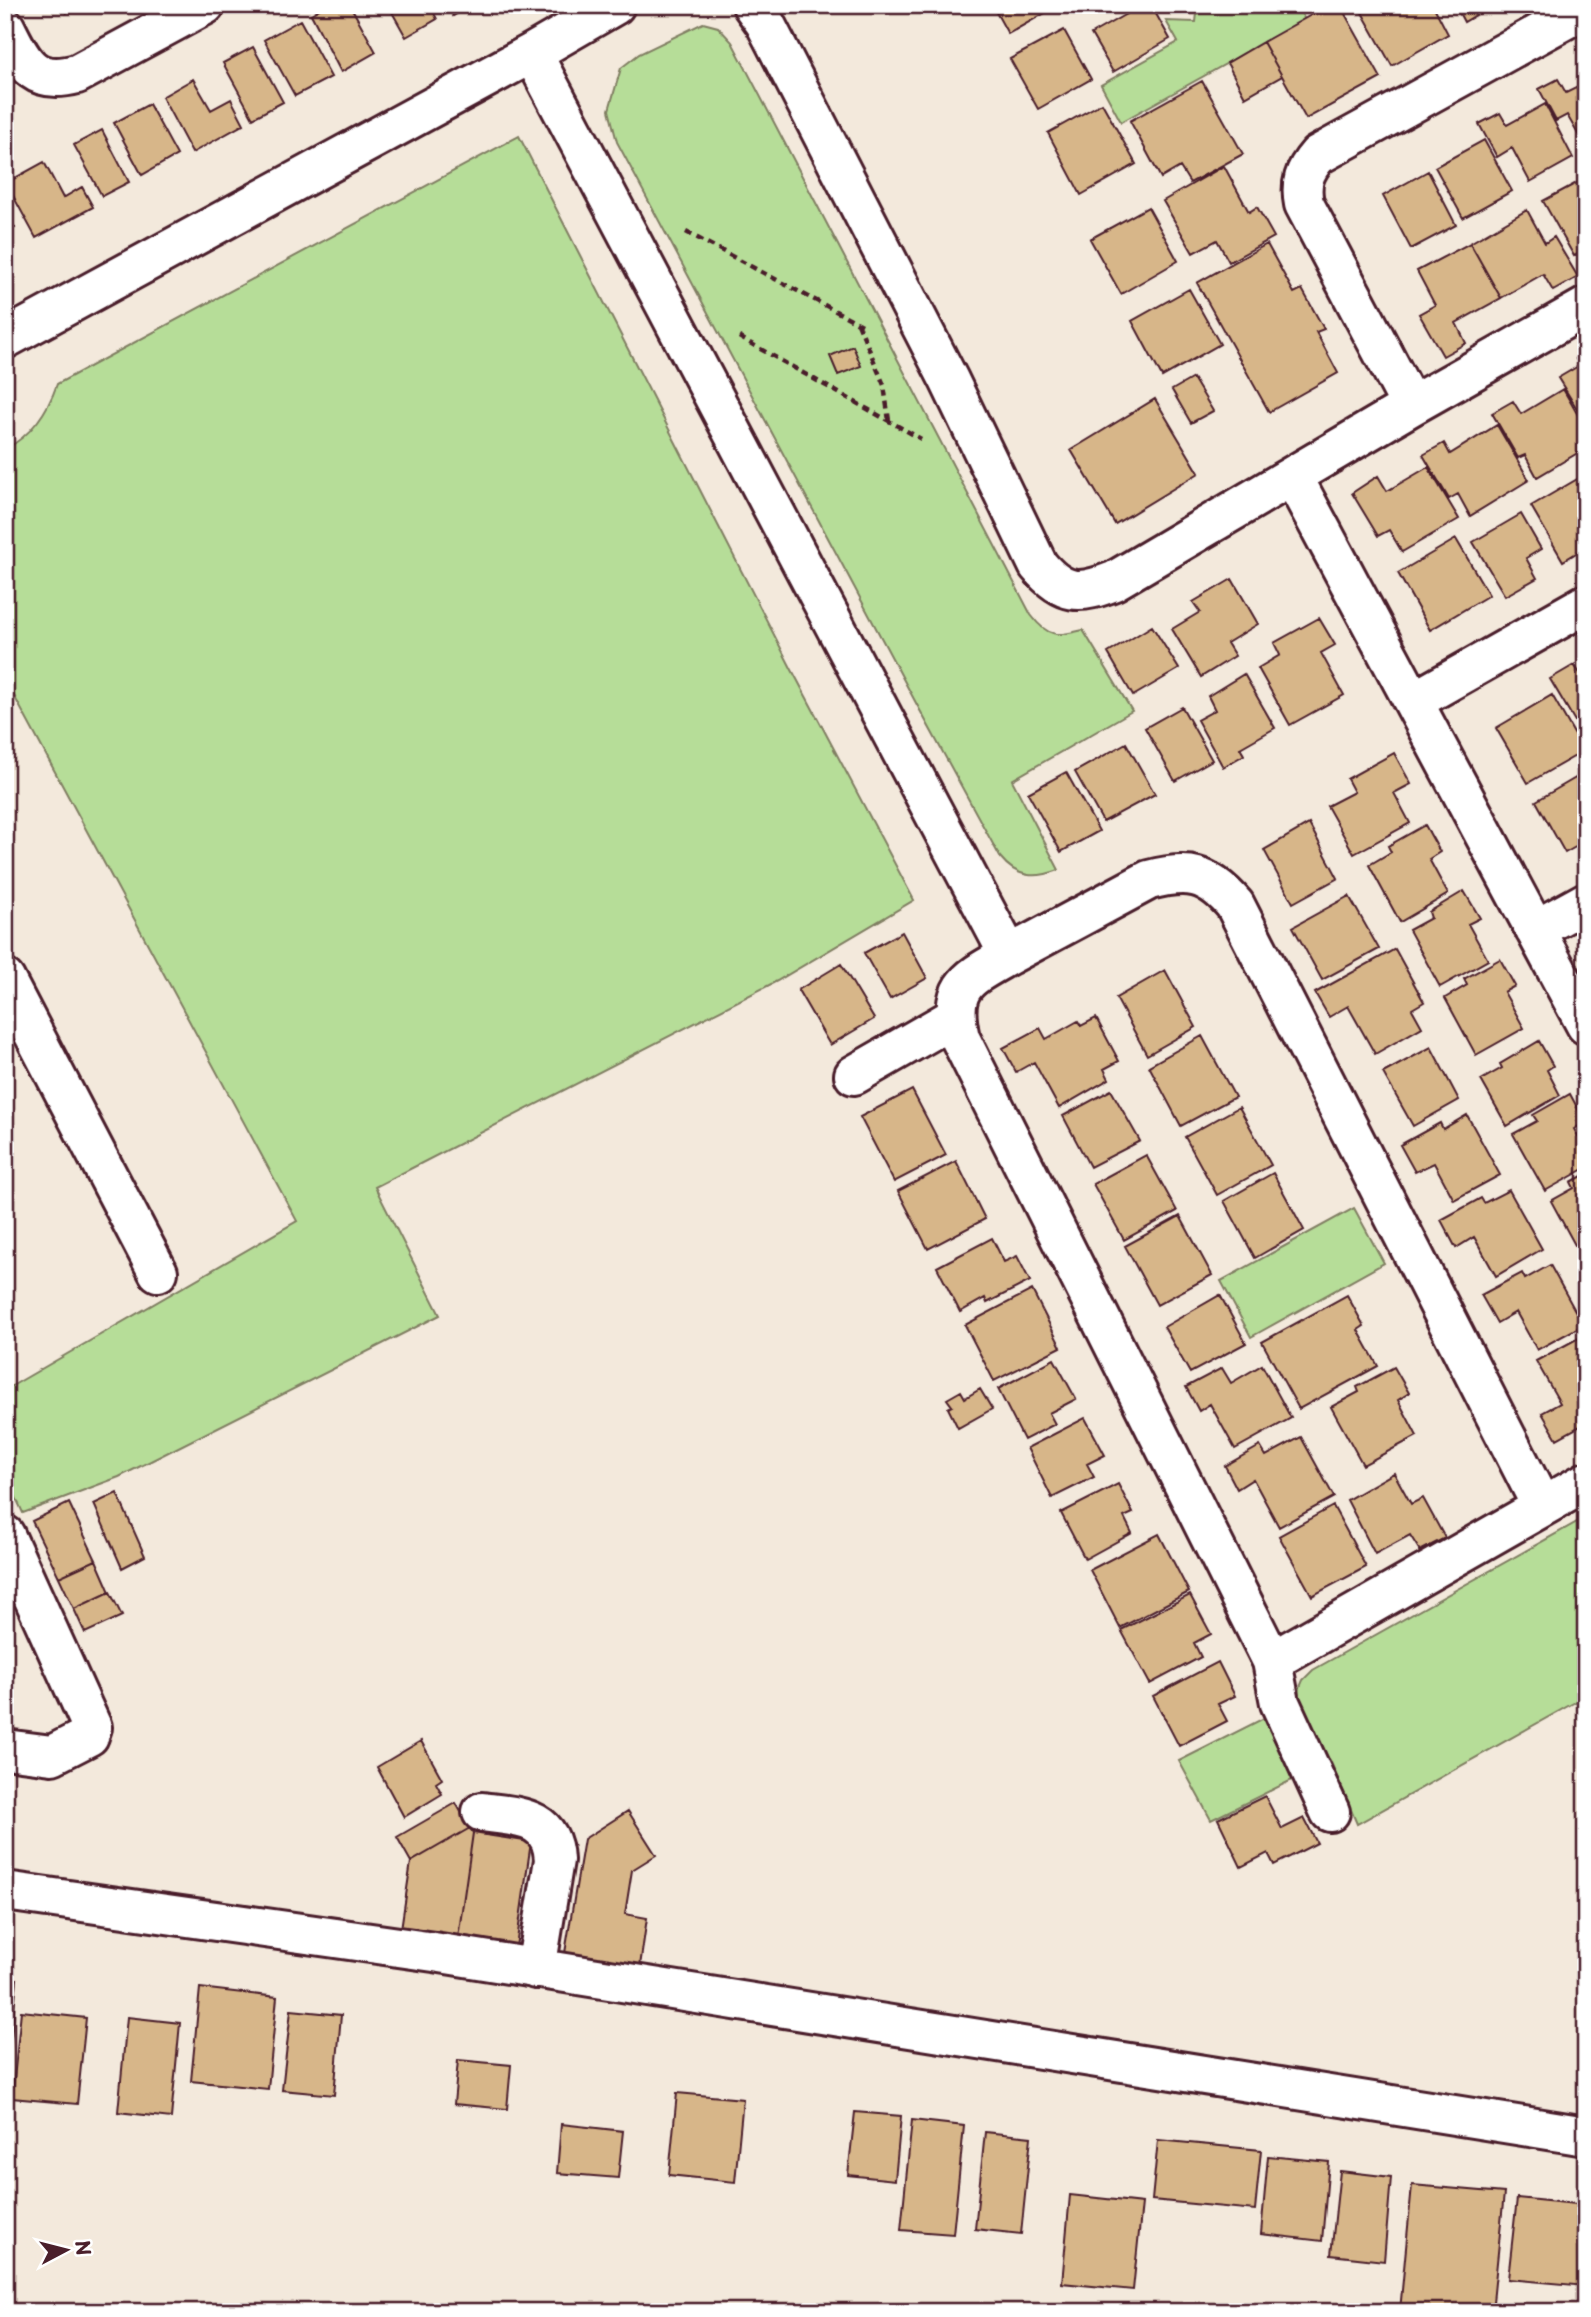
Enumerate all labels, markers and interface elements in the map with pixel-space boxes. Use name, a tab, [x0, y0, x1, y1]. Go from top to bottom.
north arrow	[32, 2216, 102, 2286]
text: N	[69, 2239, 99, 2257]

